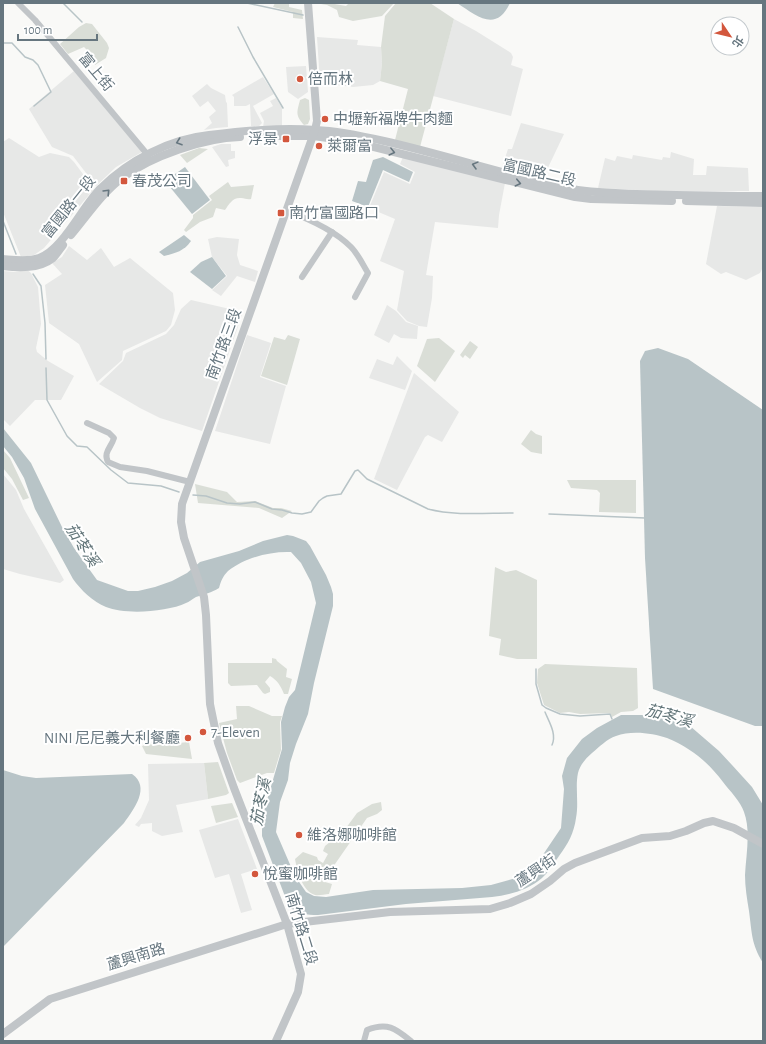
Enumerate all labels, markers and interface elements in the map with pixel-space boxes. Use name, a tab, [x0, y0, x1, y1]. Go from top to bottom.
scale bar	[18, 16, 97, 42]
north arrow	[710, 16, 750, 56]
text: 100 m	[24, 24, 52, 36]
text: 北	[730, 34, 745, 49]
street label: 富上街	[76, 49, 117, 94]
place label: 倍而林	[308, 71, 353, 87]
marker: 倍而林	[295, 74, 305, 84]
place label: 中壢新福牌牛肉麵	[333, 110, 453, 127]
marker: 中壢新福牌牛肉麵	[320, 114, 330, 124]
place label: 浮景	[248, 131, 278, 147]
marker: 浮景	[281, 134, 291, 144]
one-way arrow	[176, 137, 183, 146]
place label: 萊爾富	[327, 138, 372, 154]
marker: 萊爾富	[314, 141, 324, 151]
one-way arrow	[389, 147, 395, 155]
street label: 富國路二段	[501, 156, 577, 189]
one-way arrow	[472, 161, 479, 170]
street label: 富國路一段	[39, 173, 98, 241]
place label: 春茂公司	[132, 173, 192, 189]
marker: 春茂公司	[119, 176, 129, 186]
one-way arrow	[515, 179, 521, 187]
one-way arrow	[102, 189, 110, 197]
place label: 南竹富國路口	[289, 205, 379, 221]
marker: 南竹富國路口	[276, 208, 286, 218]
street label: 南竹路三段	[203, 306, 244, 382]
water label: 茄苳溪	[62, 520, 104, 571]
water label: 茄苳溪	[644, 701, 696, 730]
place label: 7-Eleven	[211, 725, 260, 740]
marker: 7-Eleven	[198, 727, 208, 737]
place label: NINI 尼尼義大利餐廳	[44, 730, 180, 746]
marker: NINI 尼尼義大利餐廳	[183, 733, 193, 743]
water label: 茄苳溪	[248, 775, 274, 827]
place label: 維洛娜咖啡館	[307, 826, 397, 843]
marker: 維洛娜咖啡館	[294, 830, 304, 840]
street label: 蘆興街	[513, 851, 559, 890]
place label: 悅蜜咖啡館	[263, 866, 338, 882]
marker: 悅蜜咖啡館	[250, 869, 260, 879]
street label: 南竹路二段	[283, 891, 320, 967]
street label: 蘆興南路	[105, 940, 167, 973]

